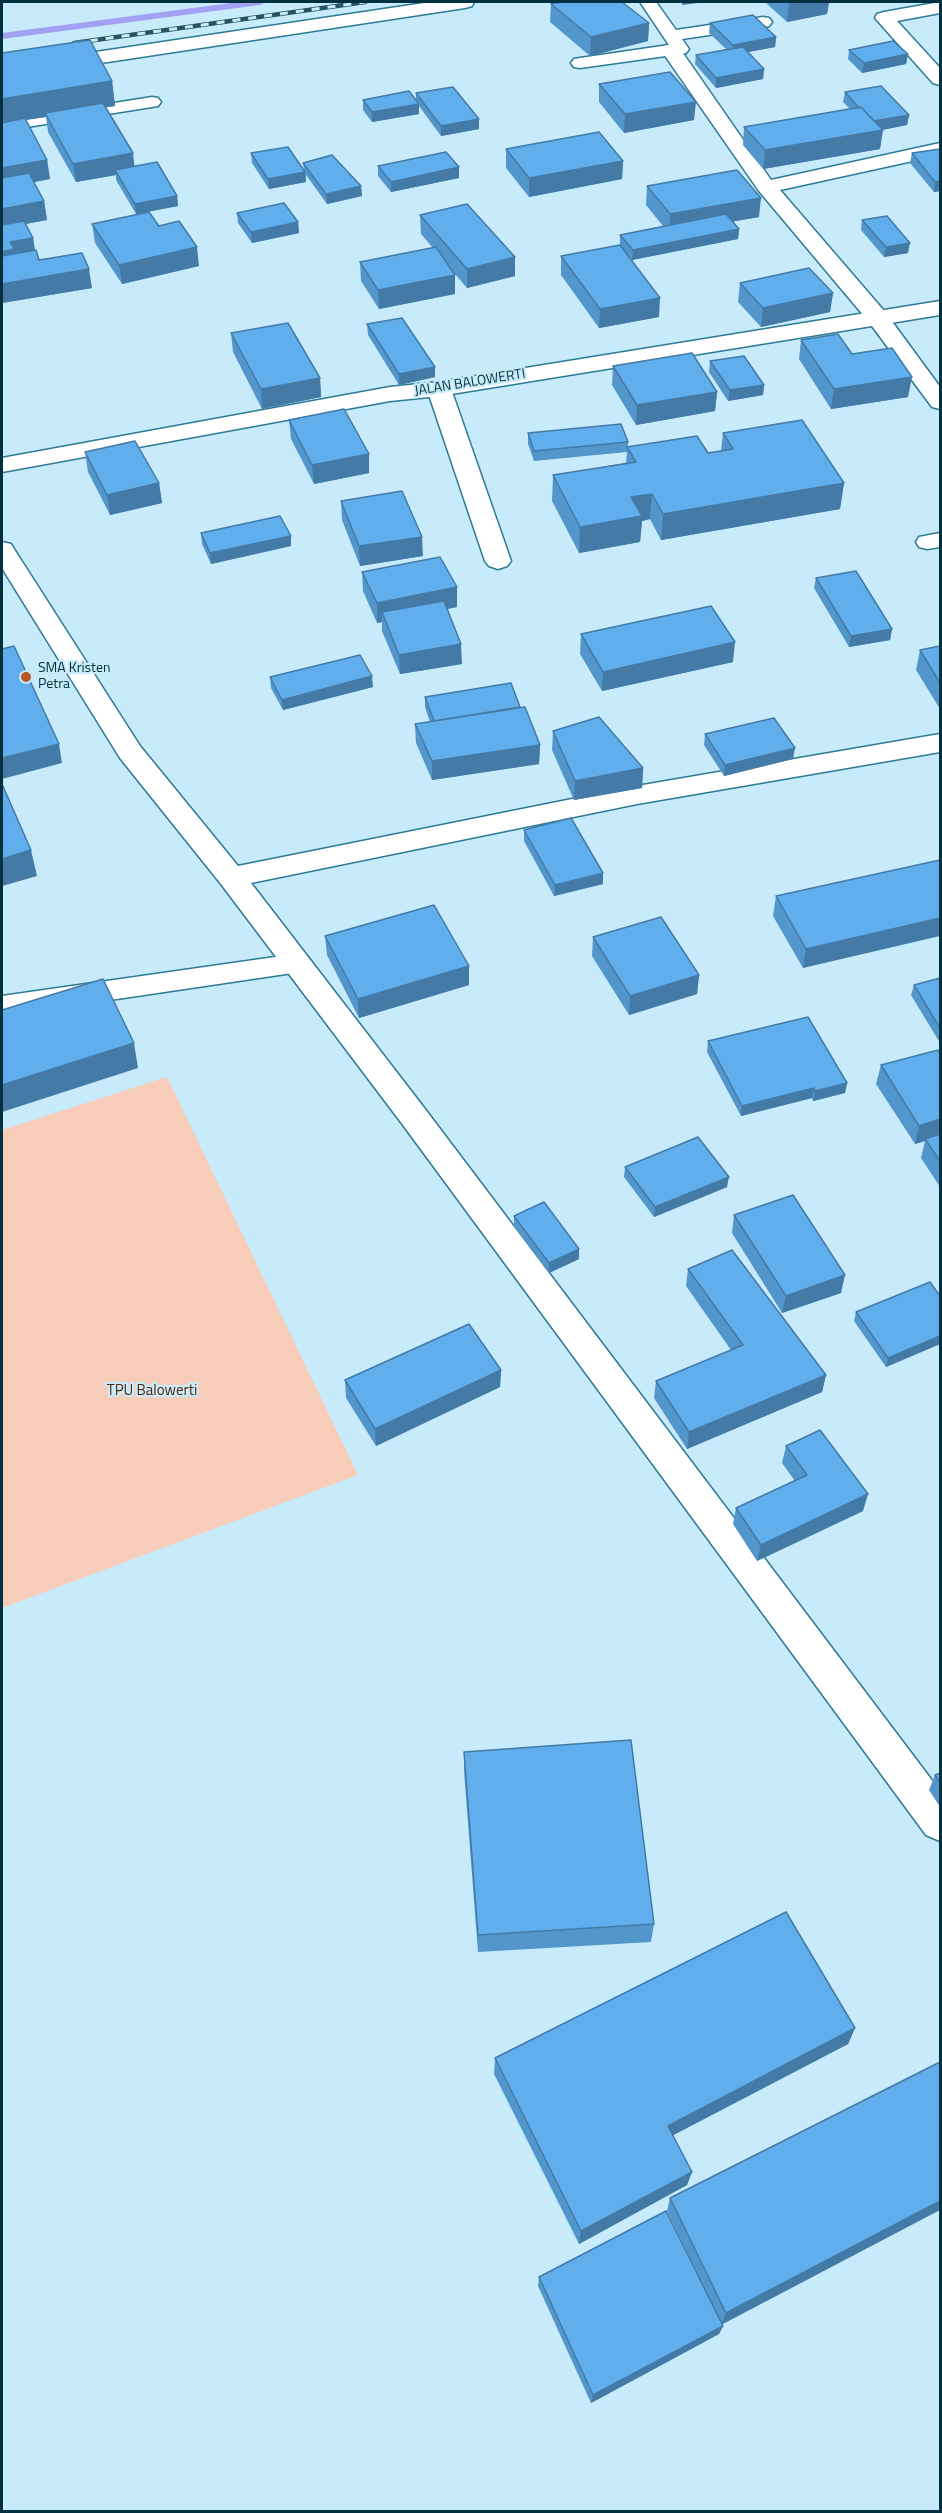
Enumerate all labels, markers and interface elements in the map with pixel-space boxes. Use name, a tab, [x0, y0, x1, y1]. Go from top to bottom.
street label: JALAN BALOWERTI	[413, 366, 527, 400]
place label: SMA Kristen Petra	[38, 661, 111, 694]
marker: SMA Kristen Petra	[19, 670, 33, 684]
park label: TPU Balowerti	[107, 1382, 197, 1400]

